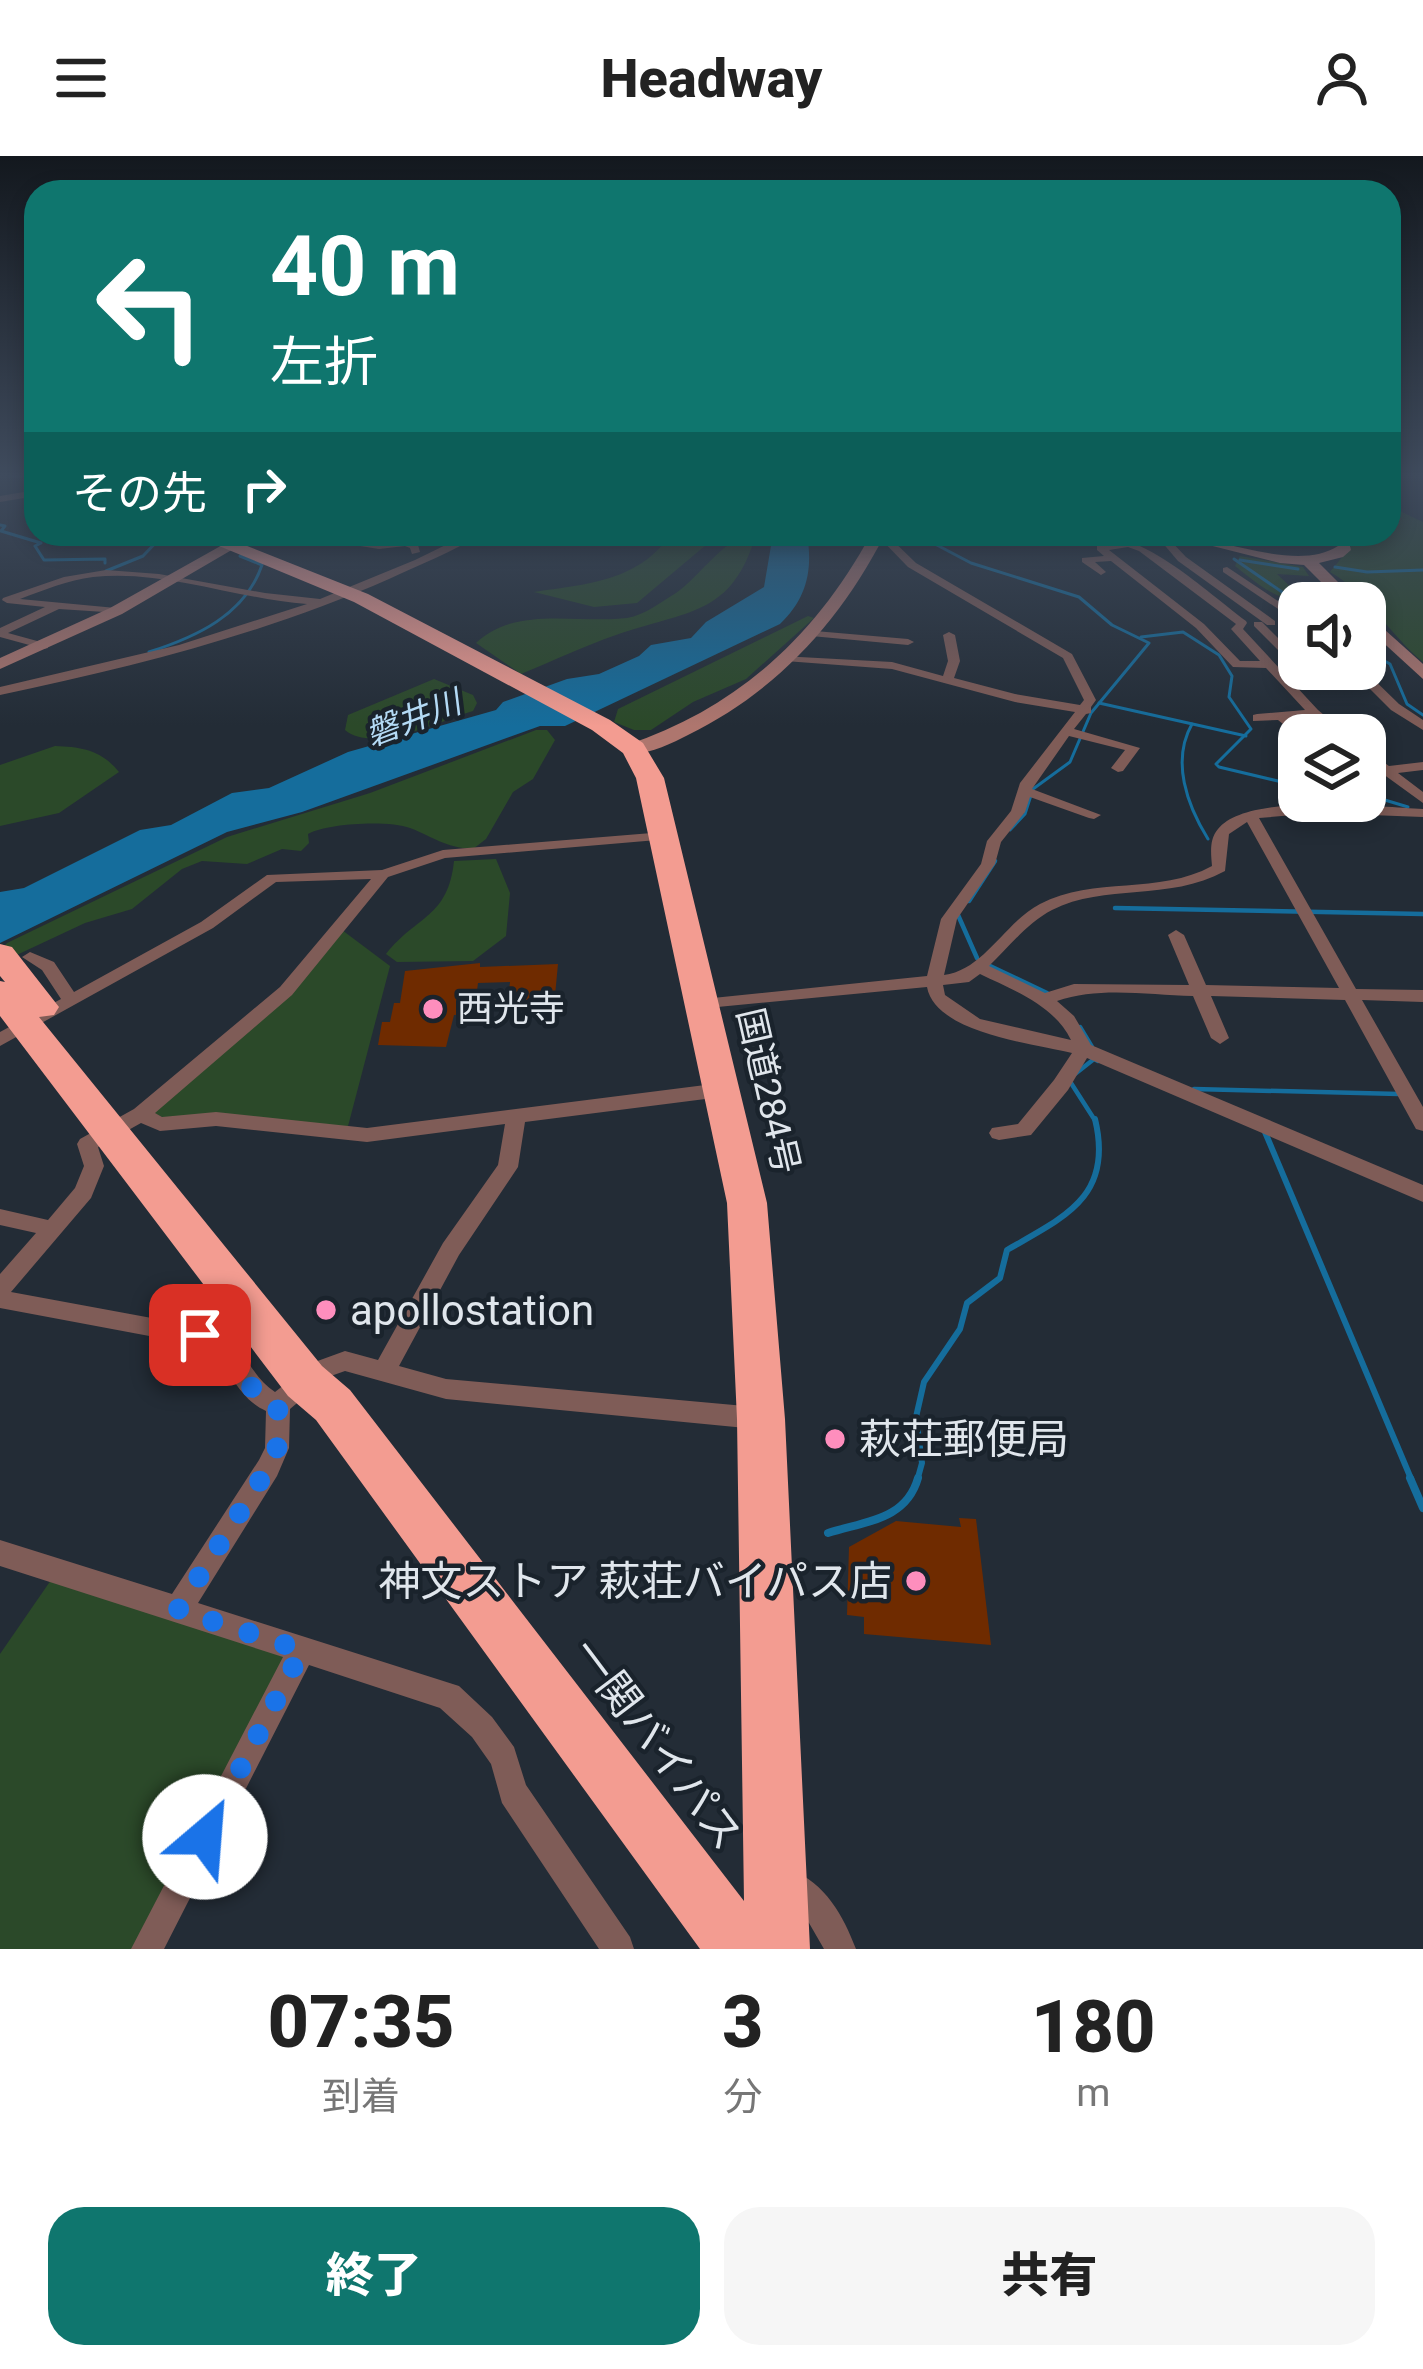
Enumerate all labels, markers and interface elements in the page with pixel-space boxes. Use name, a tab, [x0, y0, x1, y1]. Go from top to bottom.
icon: menu	[48, 45, 114, 111]
icon: person	[1309, 45, 1375, 111]
text: Headway	[601, 47, 822, 110]
text: 40 m	[270, 217, 460, 316]
icon: left	[72, 228, 228, 384]
text: 左折	[270, 331, 378, 394]
icon: right	[231, 456, 297, 522]
text: その先	[72, 467, 207, 520]
map controls	[1278, 582, 1386, 822]
button: sound	[1278, 582, 1386, 690]
water label: 磐井川	[360, 681, 469, 754]
button: layers	[1278, 714, 1386, 822]
place label: 西光寺	[457, 988, 565, 1030]
marker: 西光寺	[420, 996, 446, 1022]
street label: 国道284号	[729, 1004, 807, 1178]
pin	[149, 1284, 251, 1386]
place label: apollostation	[350, 1286, 594, 1335]
marker: apollostation	[313, 1297, 339, 1323]
icon: arrive	[167, 1302, 233, 1368]
place label: 萩荘郵便局	[859, 1415, 1069, 1464]
marker: 萩荘郵便局	[822, 1426, 848, 1452]
place label: 神文ストア 萩荘バイパス店	[378, 1557, 892, 1606]
marker: 神文ストア 萩荘バイパス店	[903, 1568, 929, 1594]
street label: 一関バイパス	[562, 1629, 752, 1859]
position arrow	[142, 1774, 268, 1900]
text: 07:35	[267, 1980, 455, 2065]
text: 3	[722, 1980, 764, 2065]
text: 180	[1031, 1985, 1156, 2070]
text: m	[1076, 2070, 1110, 2116]
text: 到着	[322, 2074, 400, 2120]
text: 分	[723, 2074, 762, 2120]
button: 終了	[48, 2207, 700, 2345]
button: 共有	[724, 2207, 1375, 2345]

